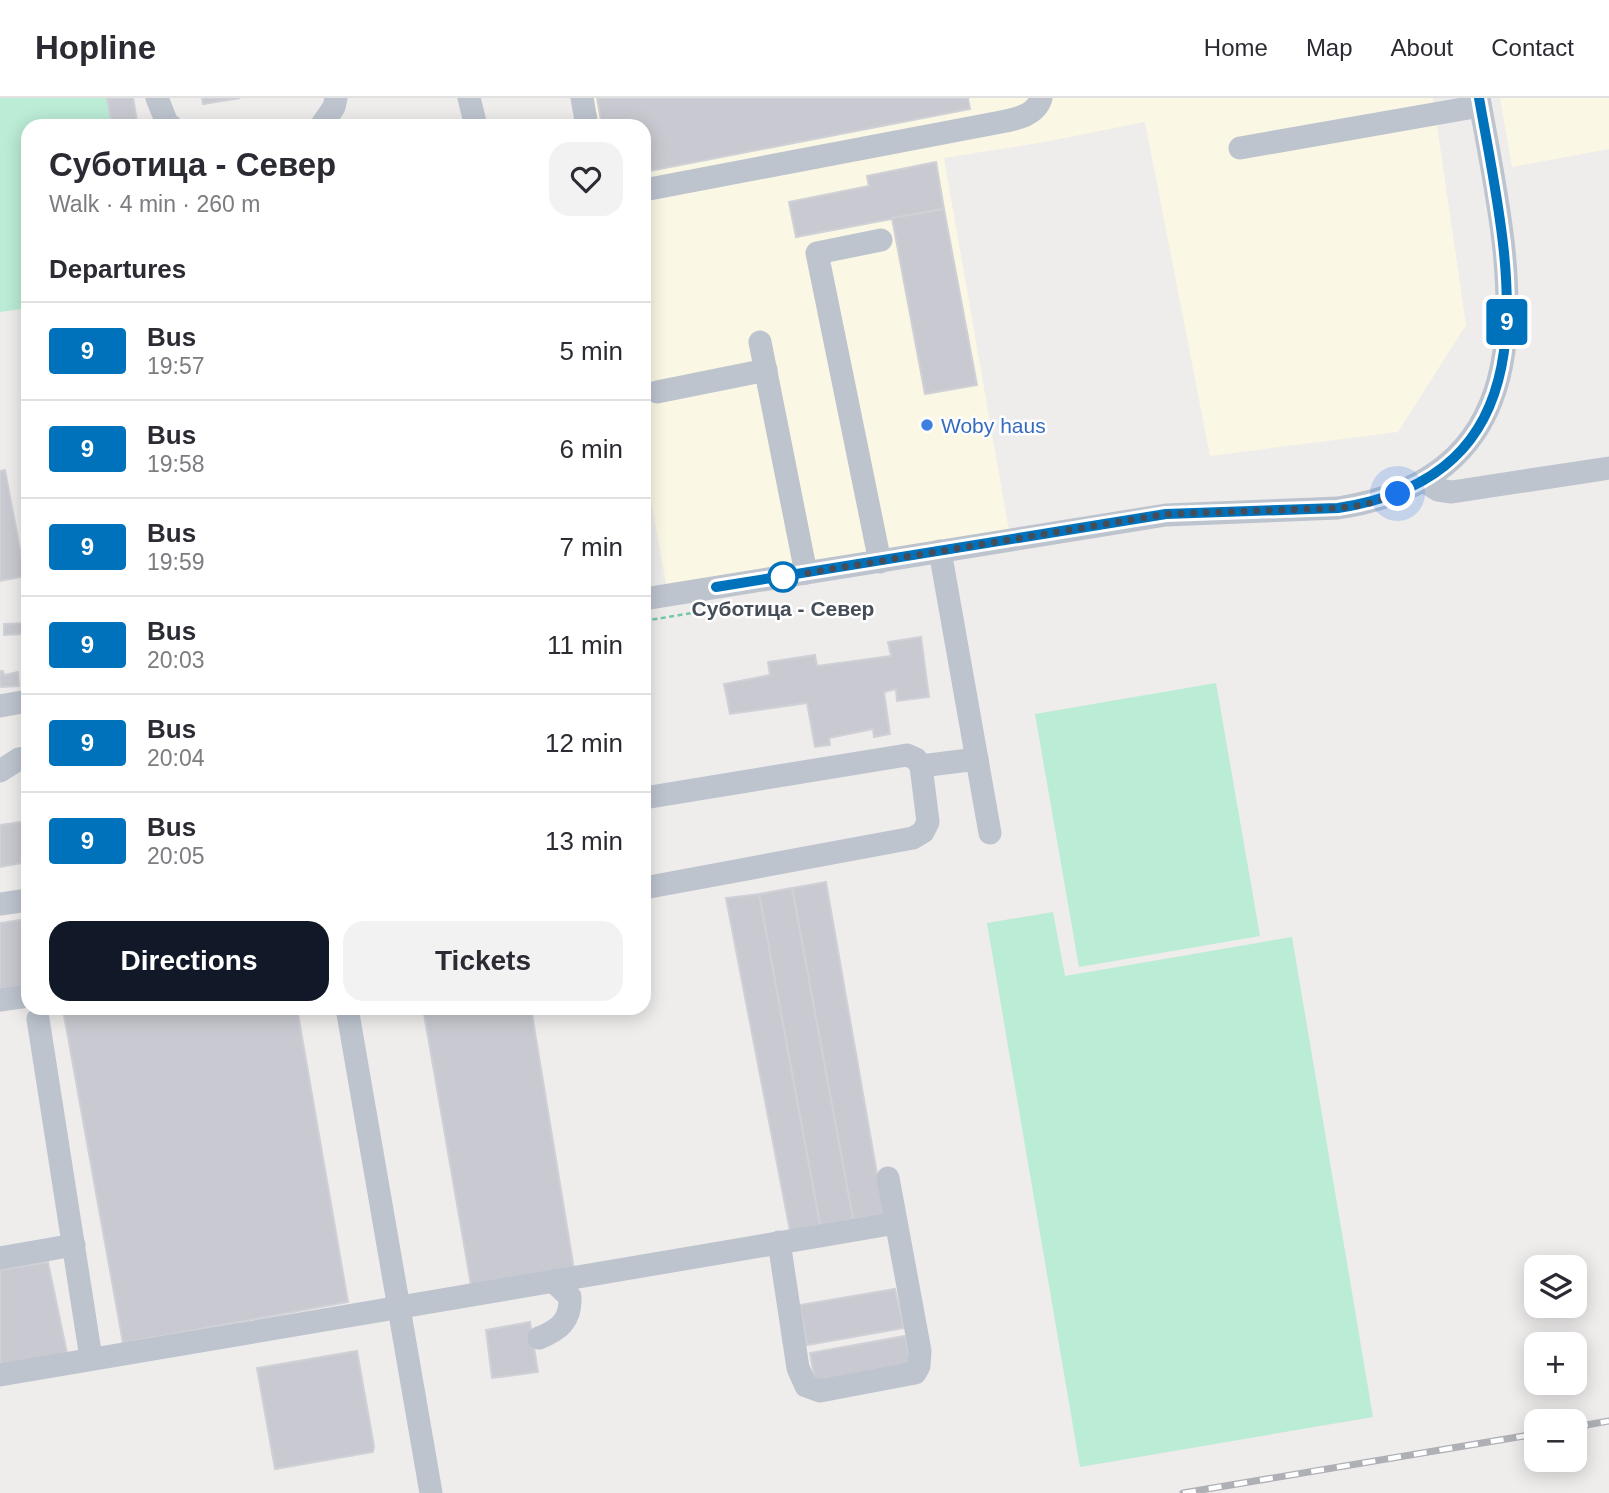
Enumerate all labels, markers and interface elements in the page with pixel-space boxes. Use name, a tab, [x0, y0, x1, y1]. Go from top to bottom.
text: Hopline	[35, 29, 156, 66]
text: Home	[1204, 34, 1268, 61]
text: Map	[1306, 34, 1353, 61]
text: About	[1391, 34, 1453, 61]
text: Contact	[1491, 34, 1574, 61]
button: heart	[549, 142, 623, 216]
text: Суботица - Север	[49, 146, 336, 183]
text: Walk · 4 min · 260 m	[49, 191, 260, 217]
text: Departures	[49, 254, 186, 284]
line badge: 9	[1484, 299, 1530, 345]
text: 9	[1500, 308, 1514, 335]
text: Bus	[147, 322, 196, 352]
text: 5 min	[559, 336, 623, 366]
text: 9	[81, 337, 94, 364]
text: 19:57	[147, 353, 205, 379]
place label: Woby haus	[941, 414, 1046, 437]
marker: Woby haus	[919, 417, 935, 433]
text: Bus	[147, 420, 196, 450]
text: 6 min	[559, 434, 623, 464]
text: 9	[81, 435, 94, 462]
text: 19:58	[147, 451, 205, 477]
your location	[1380, 476, 1415, 511]
text: Bus	[147, 518, 196, 548]
text: 7 min	[559, 532, 623, 562]
text: 9	[81, 533, 94, 560]
text: 19:59	[147, 549, 205, 575]
marker: Суботица - Север	[768, 562, 798, 592]
place label: Суботица - Север	[692, 597, 874, 620]
text: Bus	[147, 616, 196, 646]
text: 11 min	[547, 630, 623, 660]
text: 9	[81, 631, 94, 658]
text: 20:03	[147, 647, 205, 673]
text: Bus	[147, 714, 196, 744]
text: 12 min	[545, 728, 623, 758]
text: 9	[81, 729, 94, 756]
text: 20:04	[147, 745, 205, 771]
text: Bus	[147, 812, 196, 842]
text: 13 min	[545, 826, 623, 856]
text: 9	[81, 827, 94, 854]
text: 20:05	[147, 843, 205, 869]
button: Directions	[49, 921, 329, 1001]
button: Tickets	[343, 921, 623, 1001]
map controls	[1524, 1255, 1587, 1472]
button: layers	[1524, 1255, 1587, 1318]
button: +	[1524, 1332, 1587, 1395]
button: −	[1524, 1409, 1587, 1472]

